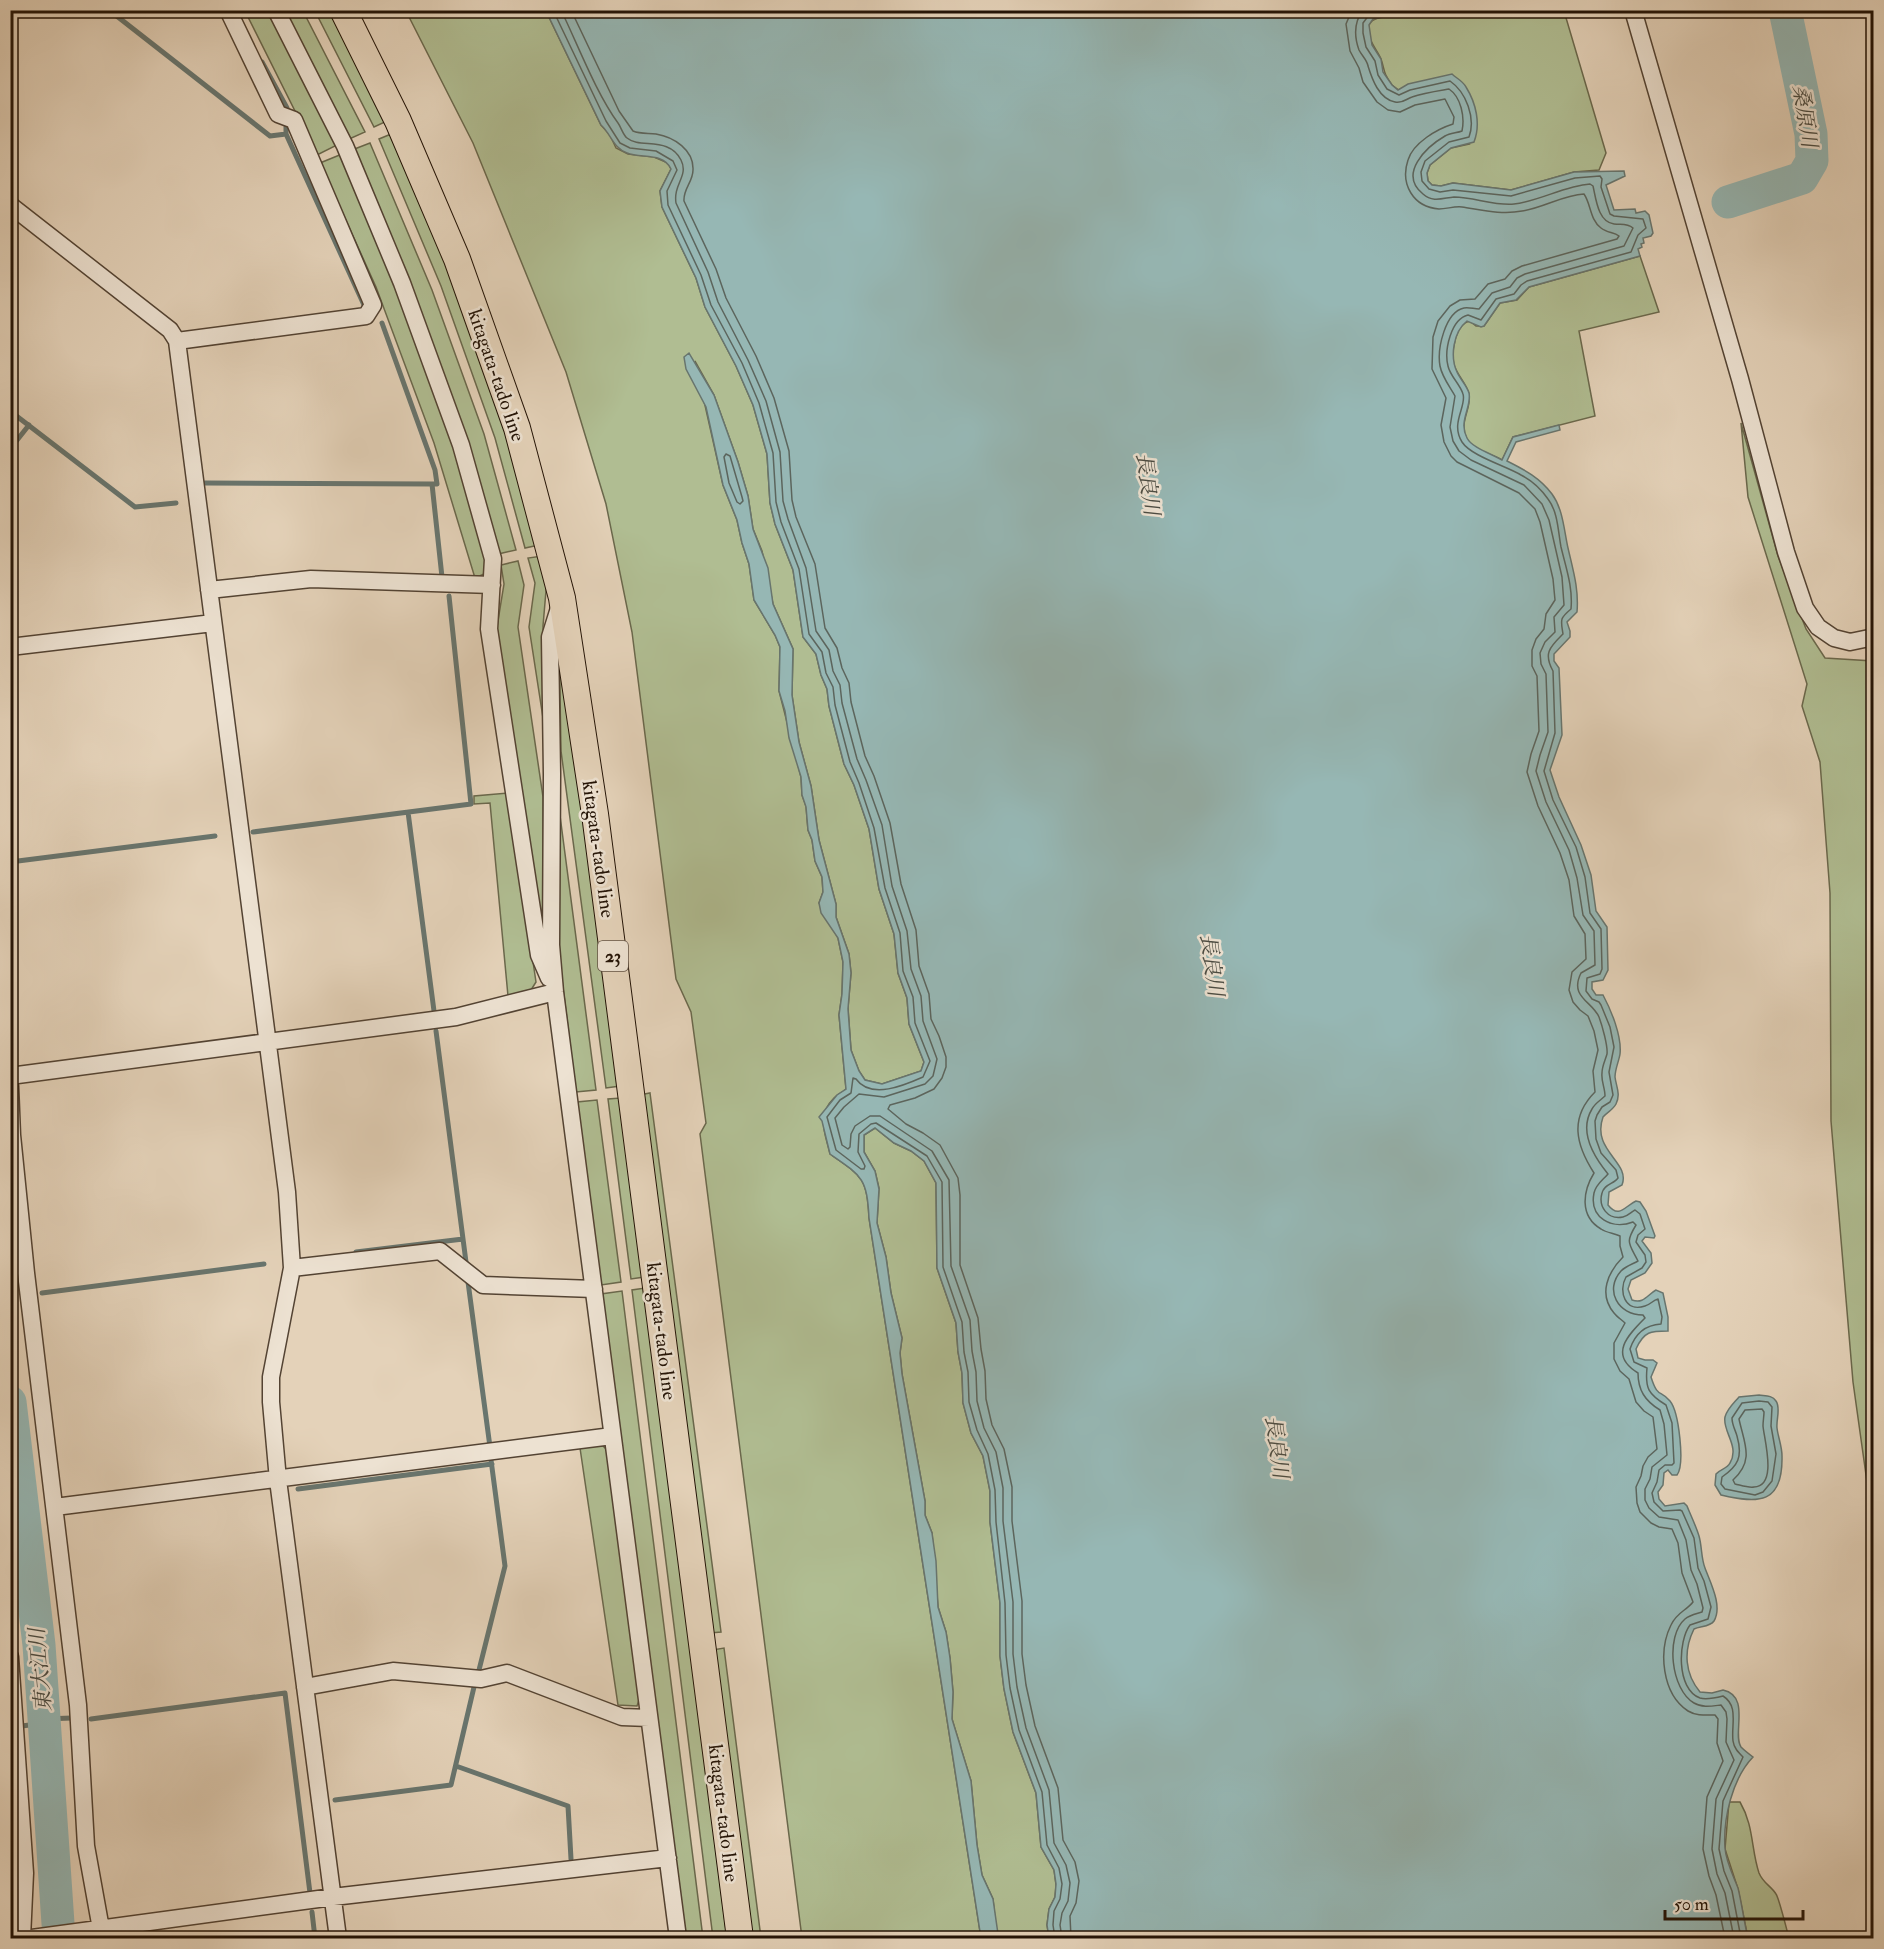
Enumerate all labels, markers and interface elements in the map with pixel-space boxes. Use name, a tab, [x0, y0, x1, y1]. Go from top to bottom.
water label: 桑原川	[1786, 83, 1823, 151]
street label: kitagata-tado line	[462, 306, 531, 445]
water label: 長良川	[1130, 451, 1166, 519]
street label: kitagata-tado line	[577, 779, 621, 919]
water label: 長良川	[1194, 932, 1230, 1000]
road number: 23	[598, 941, 628, 971]
street label: kitagata-tado line	[641, 1261, 682, 1401]
water label: 長良川	[1259, 1414, 1295, 1482]
water label: 東大江川	[23, 1625, 58, 1713]
street label: kitagata-tado line	[703, 1743, 744, 1883]
scale bar	[1665, 1883, 1803, 1921]
text: 50 m	[1674, 1893, 1709, 1916]

